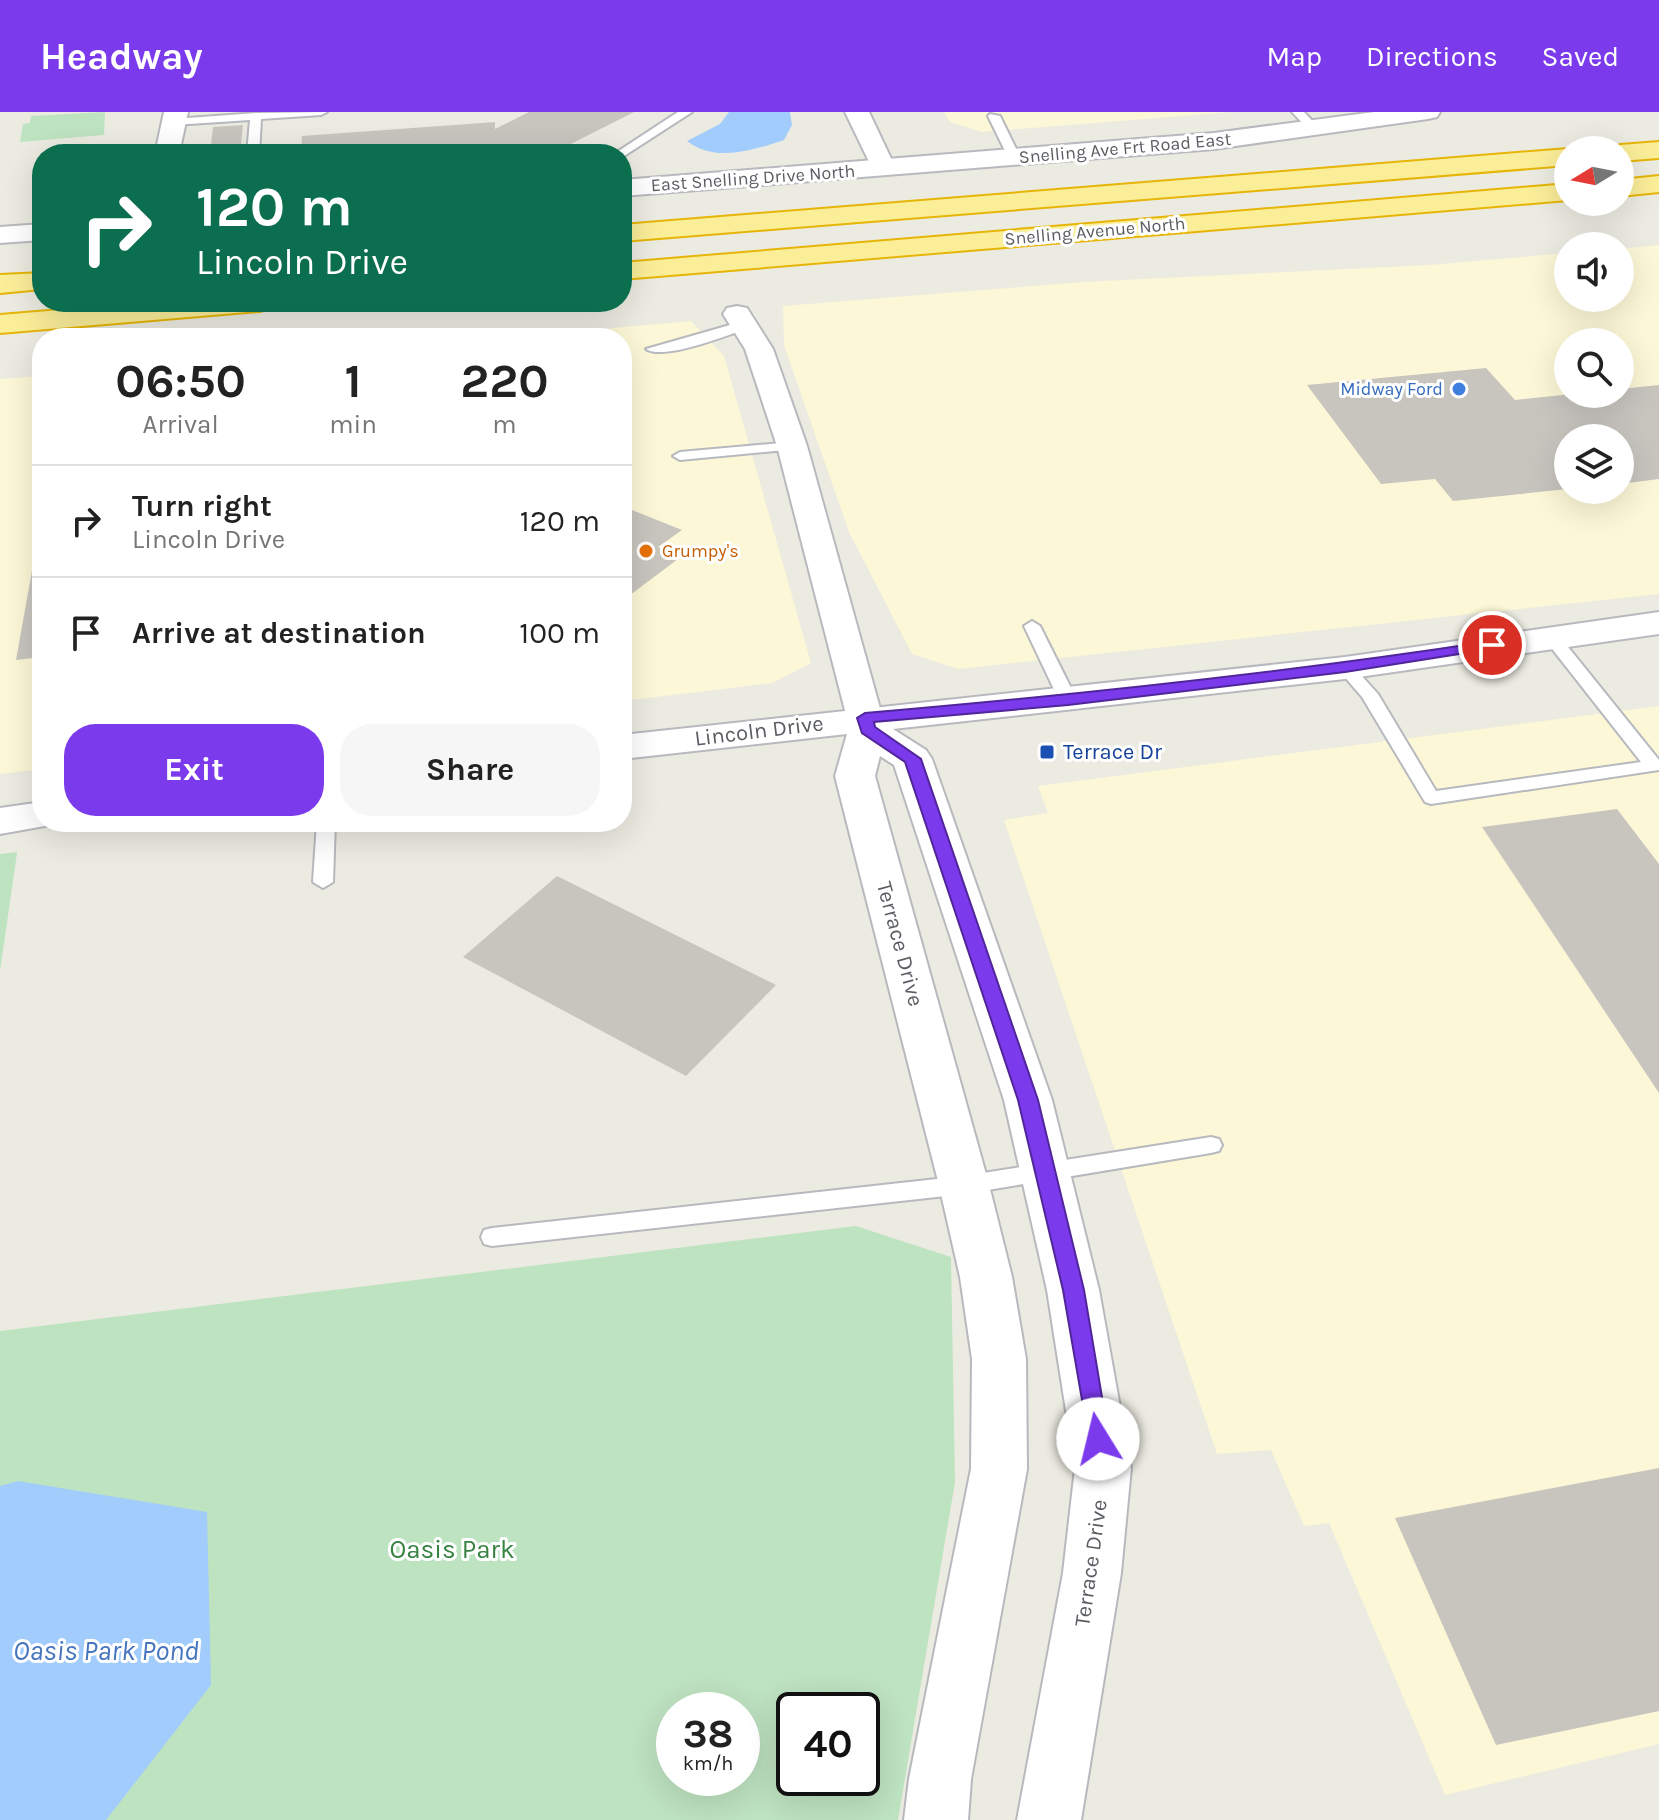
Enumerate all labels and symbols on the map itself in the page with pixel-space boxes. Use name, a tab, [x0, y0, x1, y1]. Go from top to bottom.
street label: Snelling Ave Frt Road East	[1018, 128, 1232, 168]
north arrow	[1554, 136, 1634, 216]
street label: East Snelling Drive North	[650, 160, 856, 196]
street label: Snelling Avenue North	[1004, 212, 1186, 250]
place label: Midway Ford	[1340, 378, 1443, 400]
marker: Midway Ford	[1450, 380, 1468, 398]
place label: Grumpy's	[662, 540, 739, 562]
marker: Grumpy's	[637, 542, 655, 560]
pin	[1458, 611, 1526, 679]
street label: Lincoln Drive	[693, 710, 825, 752]
place label: Terrace Dr	[1063, 739, 1162, 765]
marker: Terrace Dr	[1038, 743, 1056, 761]
street label: Terrace Drive	[871, 879, 929, 1009]
position arrow	[1056, 1397, 1140, 1481]
street label: Terrace Drive	[1069, 1498, 1113, 1628]
park label: Oasis Park	[389, 1534, 515, 1565]
water label: Oasis Park Pond	[13, 1634, 199, 1667]
speed limit sign: 40	[776, 1692, 880, 1796]

